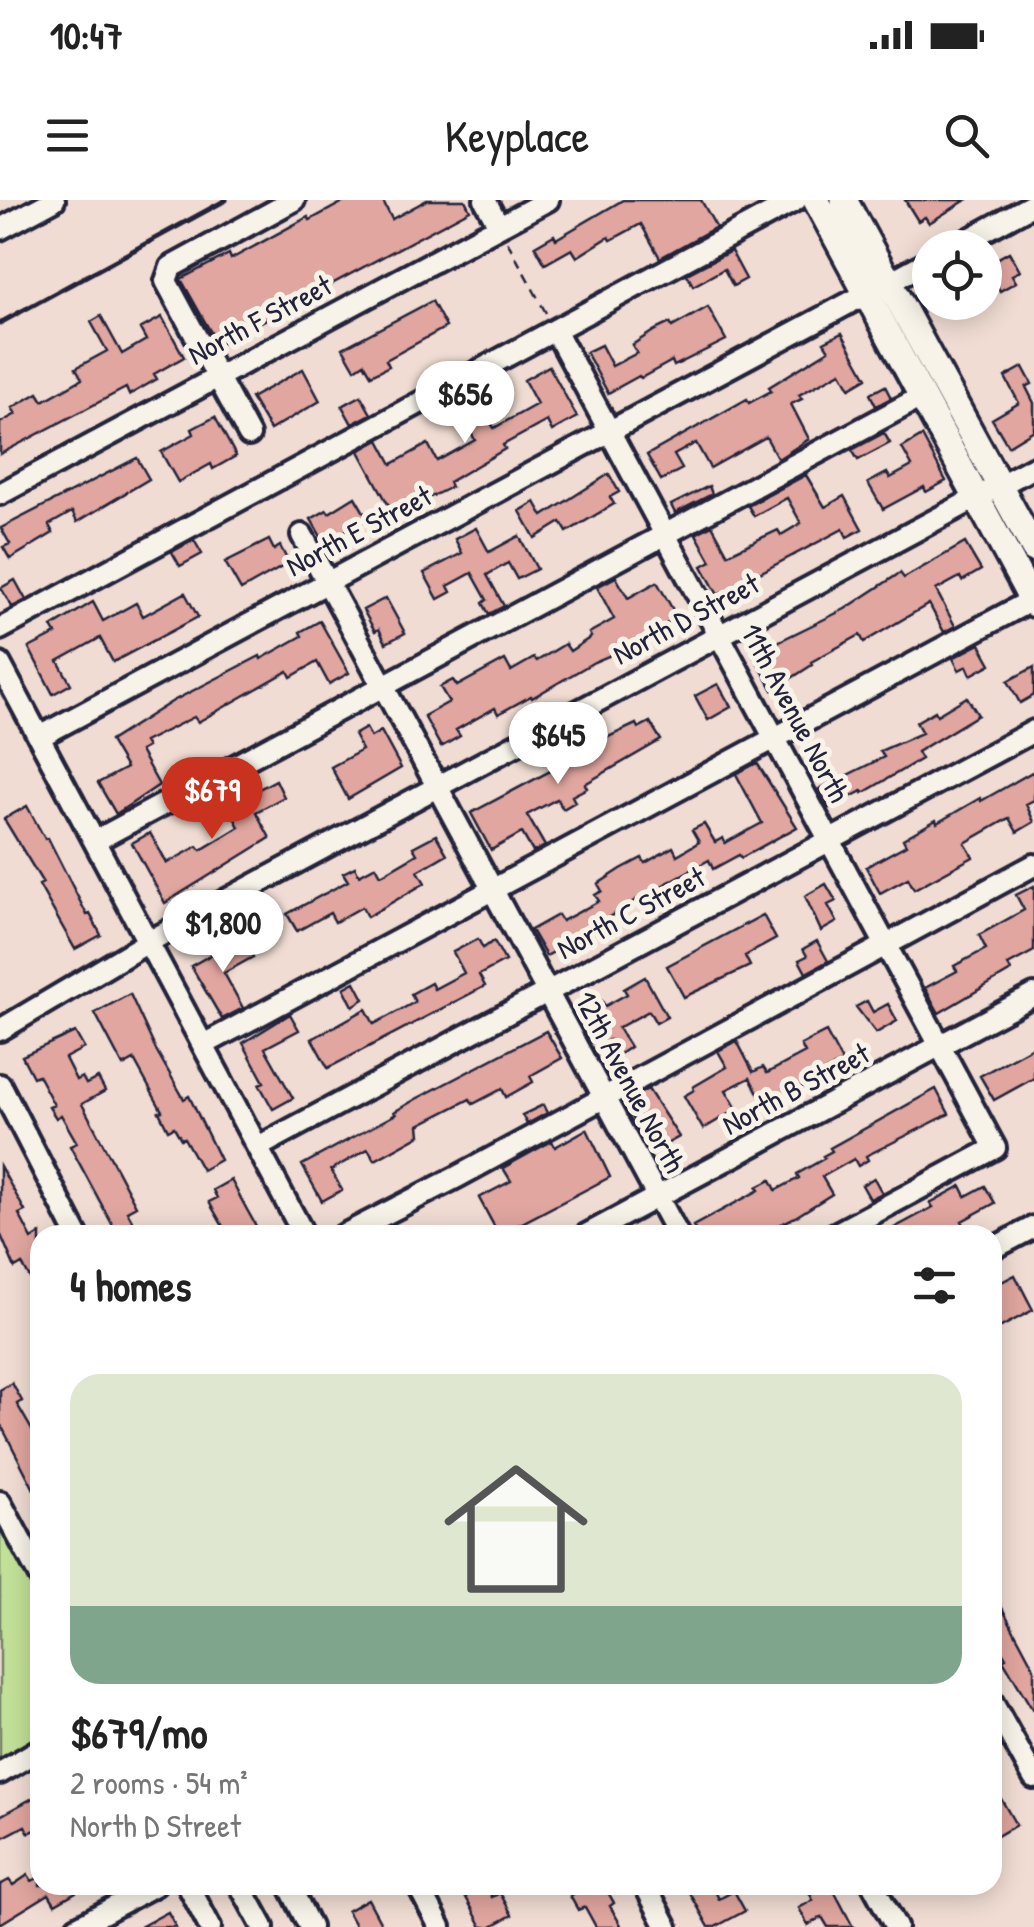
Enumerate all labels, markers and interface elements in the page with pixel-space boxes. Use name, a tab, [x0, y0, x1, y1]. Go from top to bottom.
text: 10:47	[50, 9, 123, 61]
text: Keyplace	[445, 105, 589, 166]
icon: menu	[40, 108, 95, 163]
icon: search	[939, 108, 994, 163]
map controls	[912, 230, 1002, 320]
button: locate	[912, 230, 1002, 320]
street label: North F Street	[181, 264, 339, 374]
pin: $656	[406, 361, 524, 446]
text: $656	[437, 372, 493, 415]
street label: North E Street	[279, 475, 439, 585]
street label: North D Street	[605, 562, 766, 673]
street label: 11th Avenue North	[732, 616, 860, 809]
pin: $645	[499, 702, 617, 787]
text: $645	[531, 713, 585, 756]
pin: $679	[153, 757, 271, 842]
text: $679	[184, 768, 240, 811]
street label: North C Street	[549, 856, 712, 968]
pin: $1,800	[142, 890, 304, 975]
text: $1,800	[185, 901, 261, 944]
street label: 12th Avenue North	[566, 984, 696, 1179]
street label: North B Street	[715, 1032, 877, 1144]
text: 4 homes	[70, 1257, 191, 1314]
icon: filters	[907, 1258, 962, 1313]
icon: home	[426, 1439, 606, 1619]
text: $679/mo	[70, 1704, 208, 1761]
text: 2 rooms · 54 m²	[70, 1761, 248, 1804]
text: North D Street	[70, 1804, 241, 1847]

